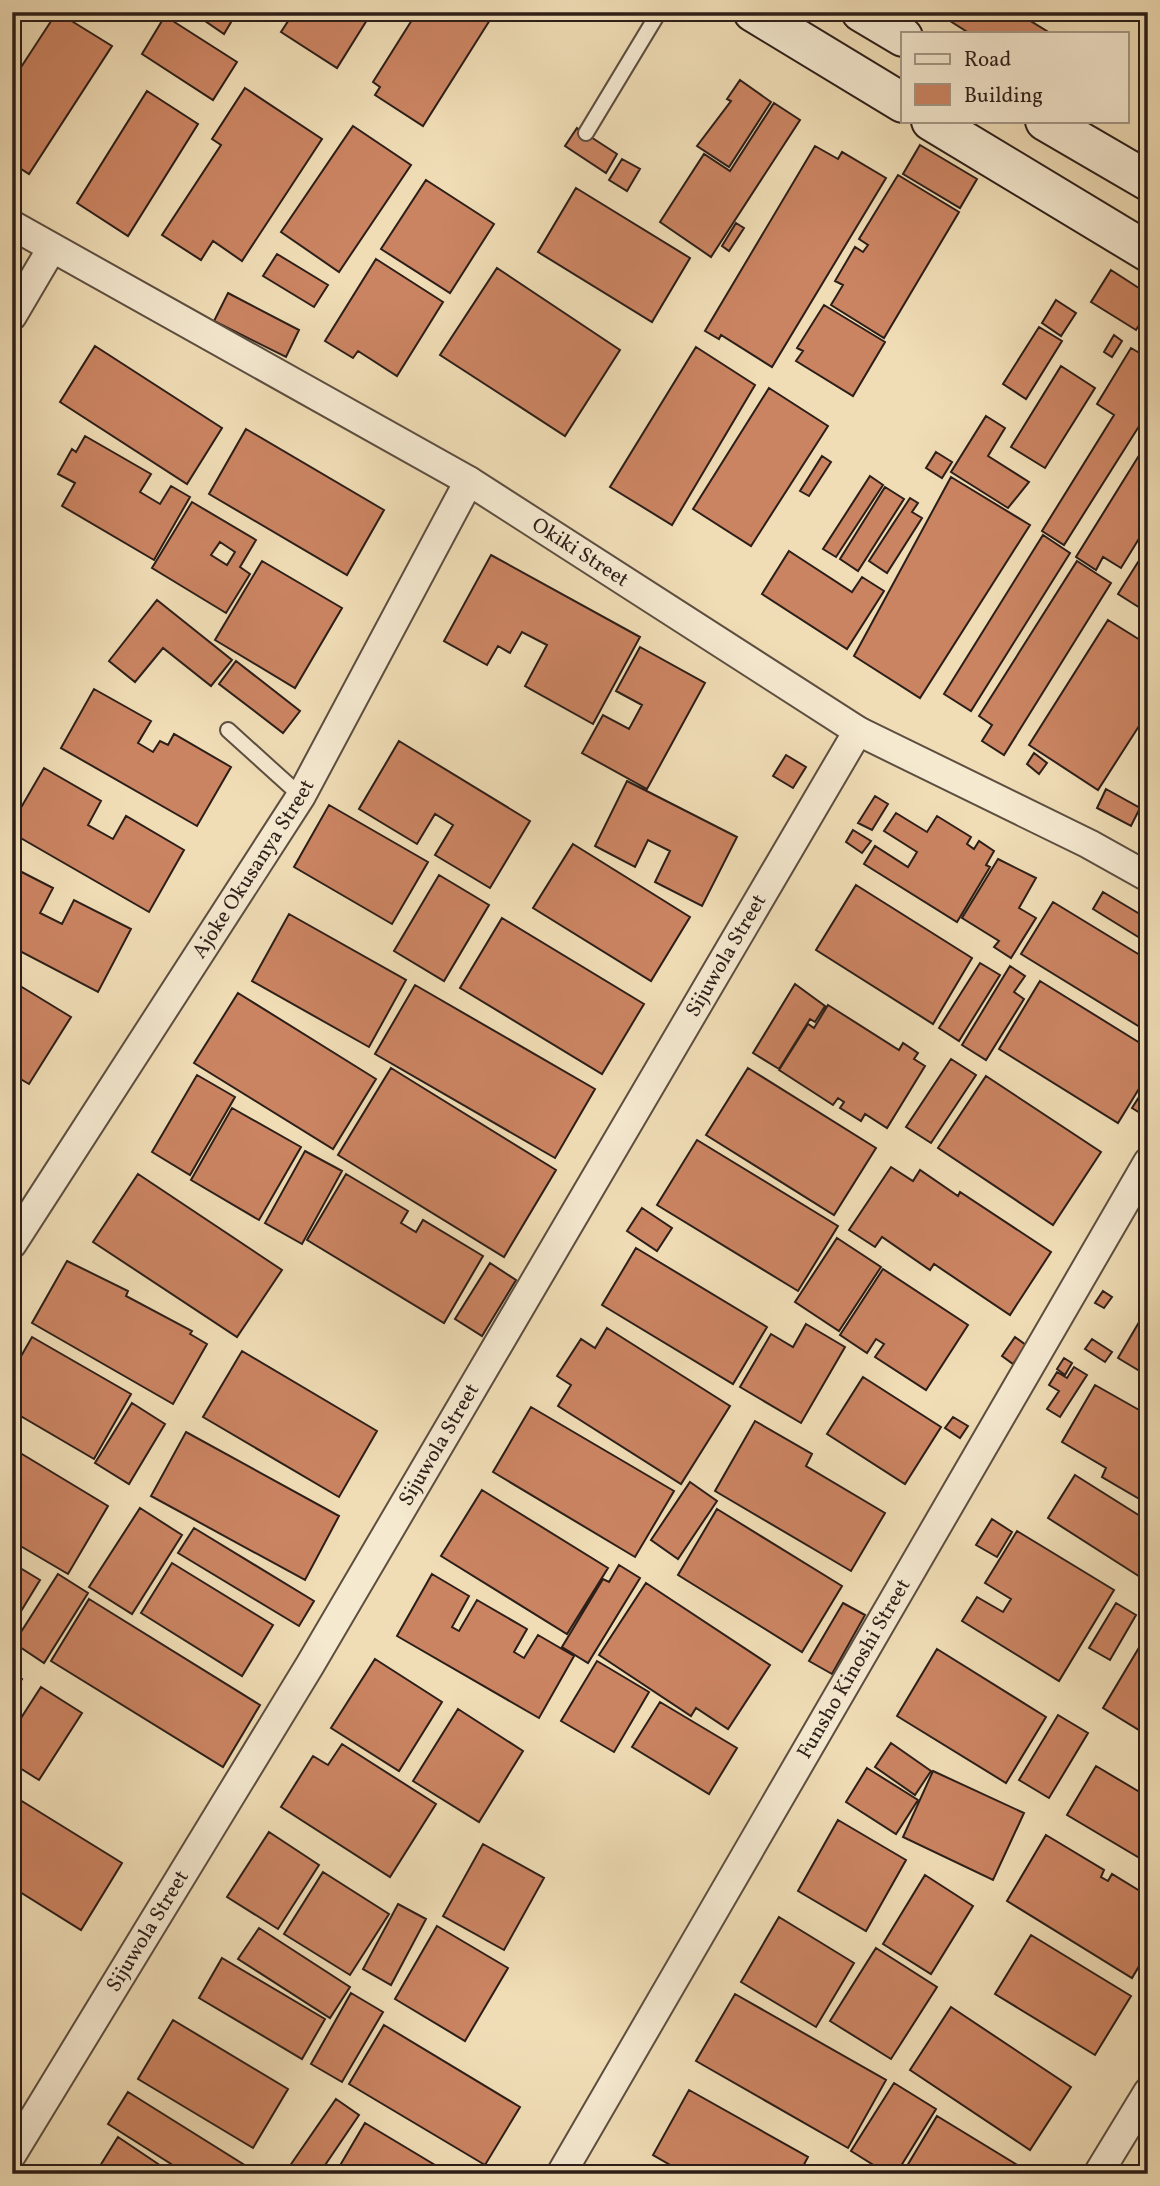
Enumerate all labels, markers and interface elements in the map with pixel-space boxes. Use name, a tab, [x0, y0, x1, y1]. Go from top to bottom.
legend	[901, 32, 1128, 122]
text: Road	[964, 46, 1011, 75]
text: Building	[964, 82, 1043, 111]
street label: Okiki Street	[526, 510, 634, 594]
street label: Ajoke Okusanya Street	[185, 774, 322, 964]
street label: Sijuwola Street	[679, 889, 774, 1023]
street label: Sijuwola Street	[392, 1378, 487, 1512]
street label: Funsho Kinoshi Street	[790, 1573, 918, 1764]
street label: Sijuwola Street	[100, 1865, 196, 1998]

